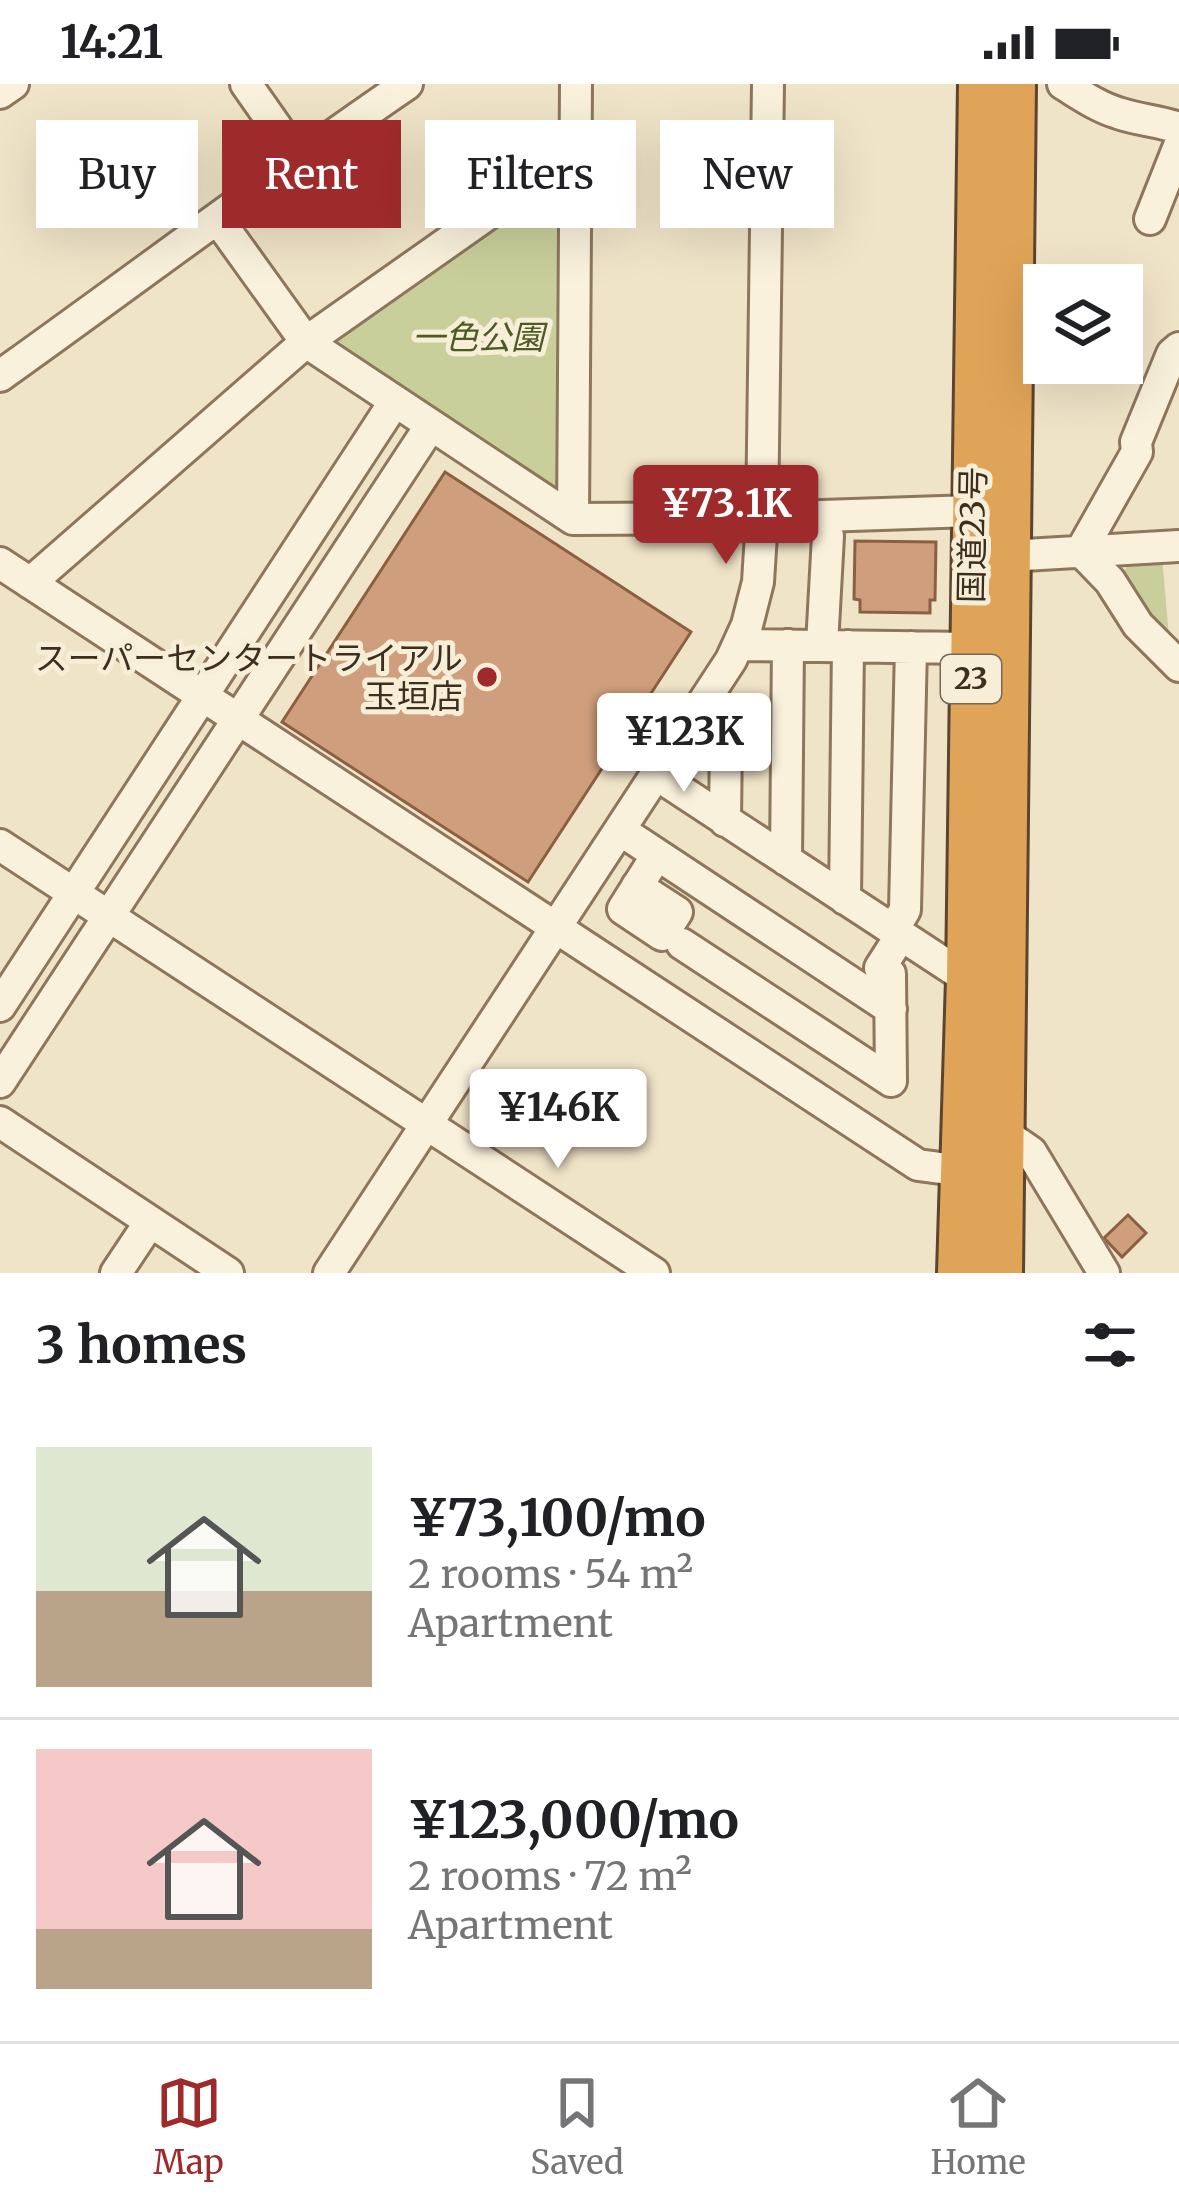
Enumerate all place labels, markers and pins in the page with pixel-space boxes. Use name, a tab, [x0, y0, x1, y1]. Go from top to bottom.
pin: ¥73.1K	[628, 465, 824, 567]
place label: スーパーセンタートライアル 玉垣店	[35, 638, 463, 717]
marker: スーパーセンタートライアル 玉垣店	[474, 664, 500, 690]
pin: ¥123K	[600, 693, 768, 795]
pin: ¥146K	[474, 1069, 642, 1171]

